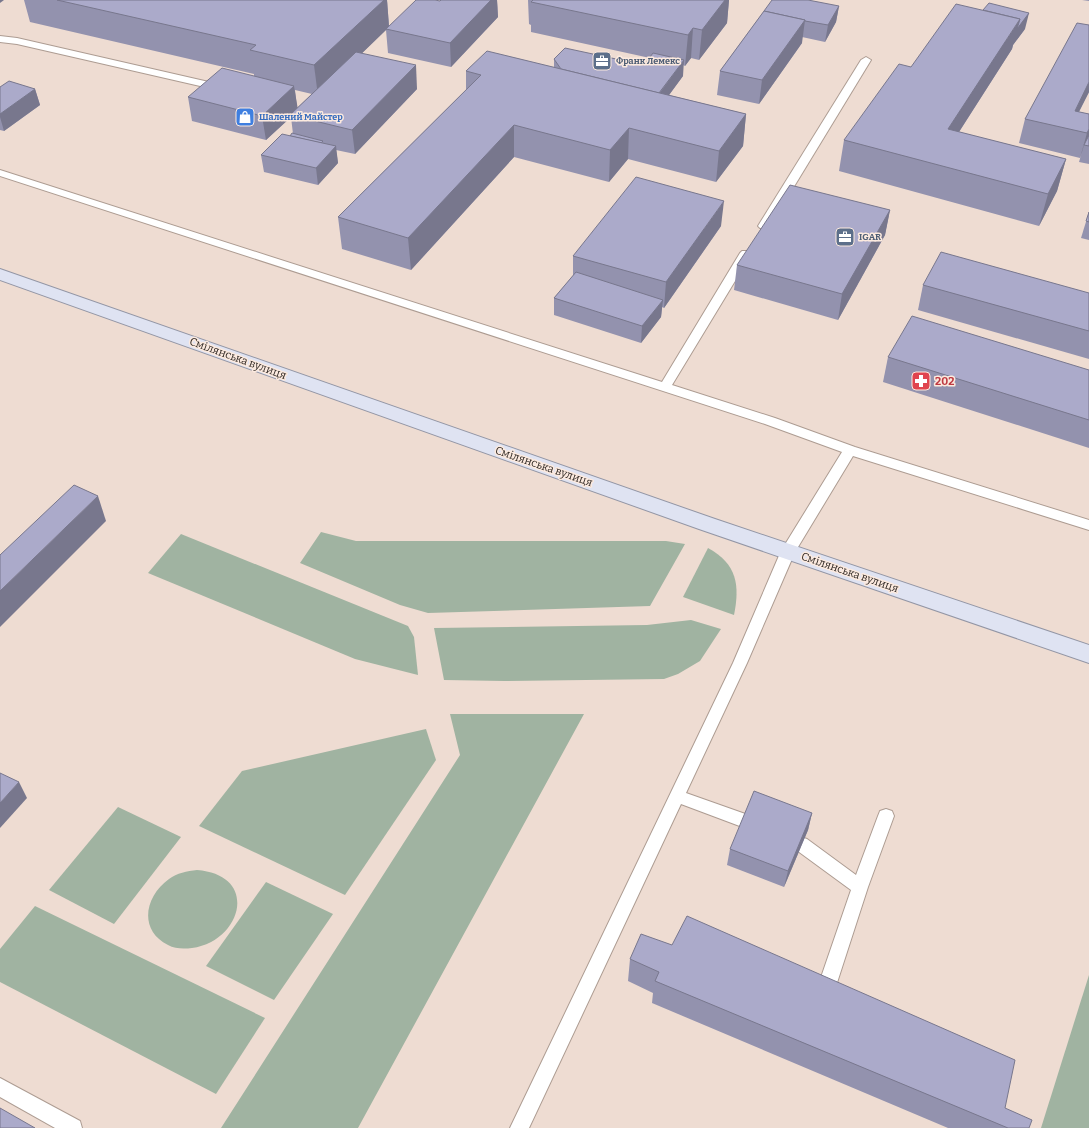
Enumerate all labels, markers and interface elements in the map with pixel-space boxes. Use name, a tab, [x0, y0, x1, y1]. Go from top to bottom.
office icon: Франк Лемекс	[591, 50, 613, 72]
place label: Франк Лемекс	[616, 56, 680, 66]
shop icon: Шалений Майстер	[234, 106, 256, 128]
place label: Шалений Майстер	[259, 112, 343, 122]
office icon: IGAR	[834, 226, 856, 248]
place label: IGAR	[859, 232, 881, 242]
street label: Смілянська вулиця	[188, 335, 288, 382]
pharmacy icon: 202	[910, 370, 932, 392]
place label: 202	[935, 375, 954, 388]
street label: Смілянська вулиця	[493, 444, 594, 489]
street label: Смілянська вулиця	[799, 550, 900, 595]

